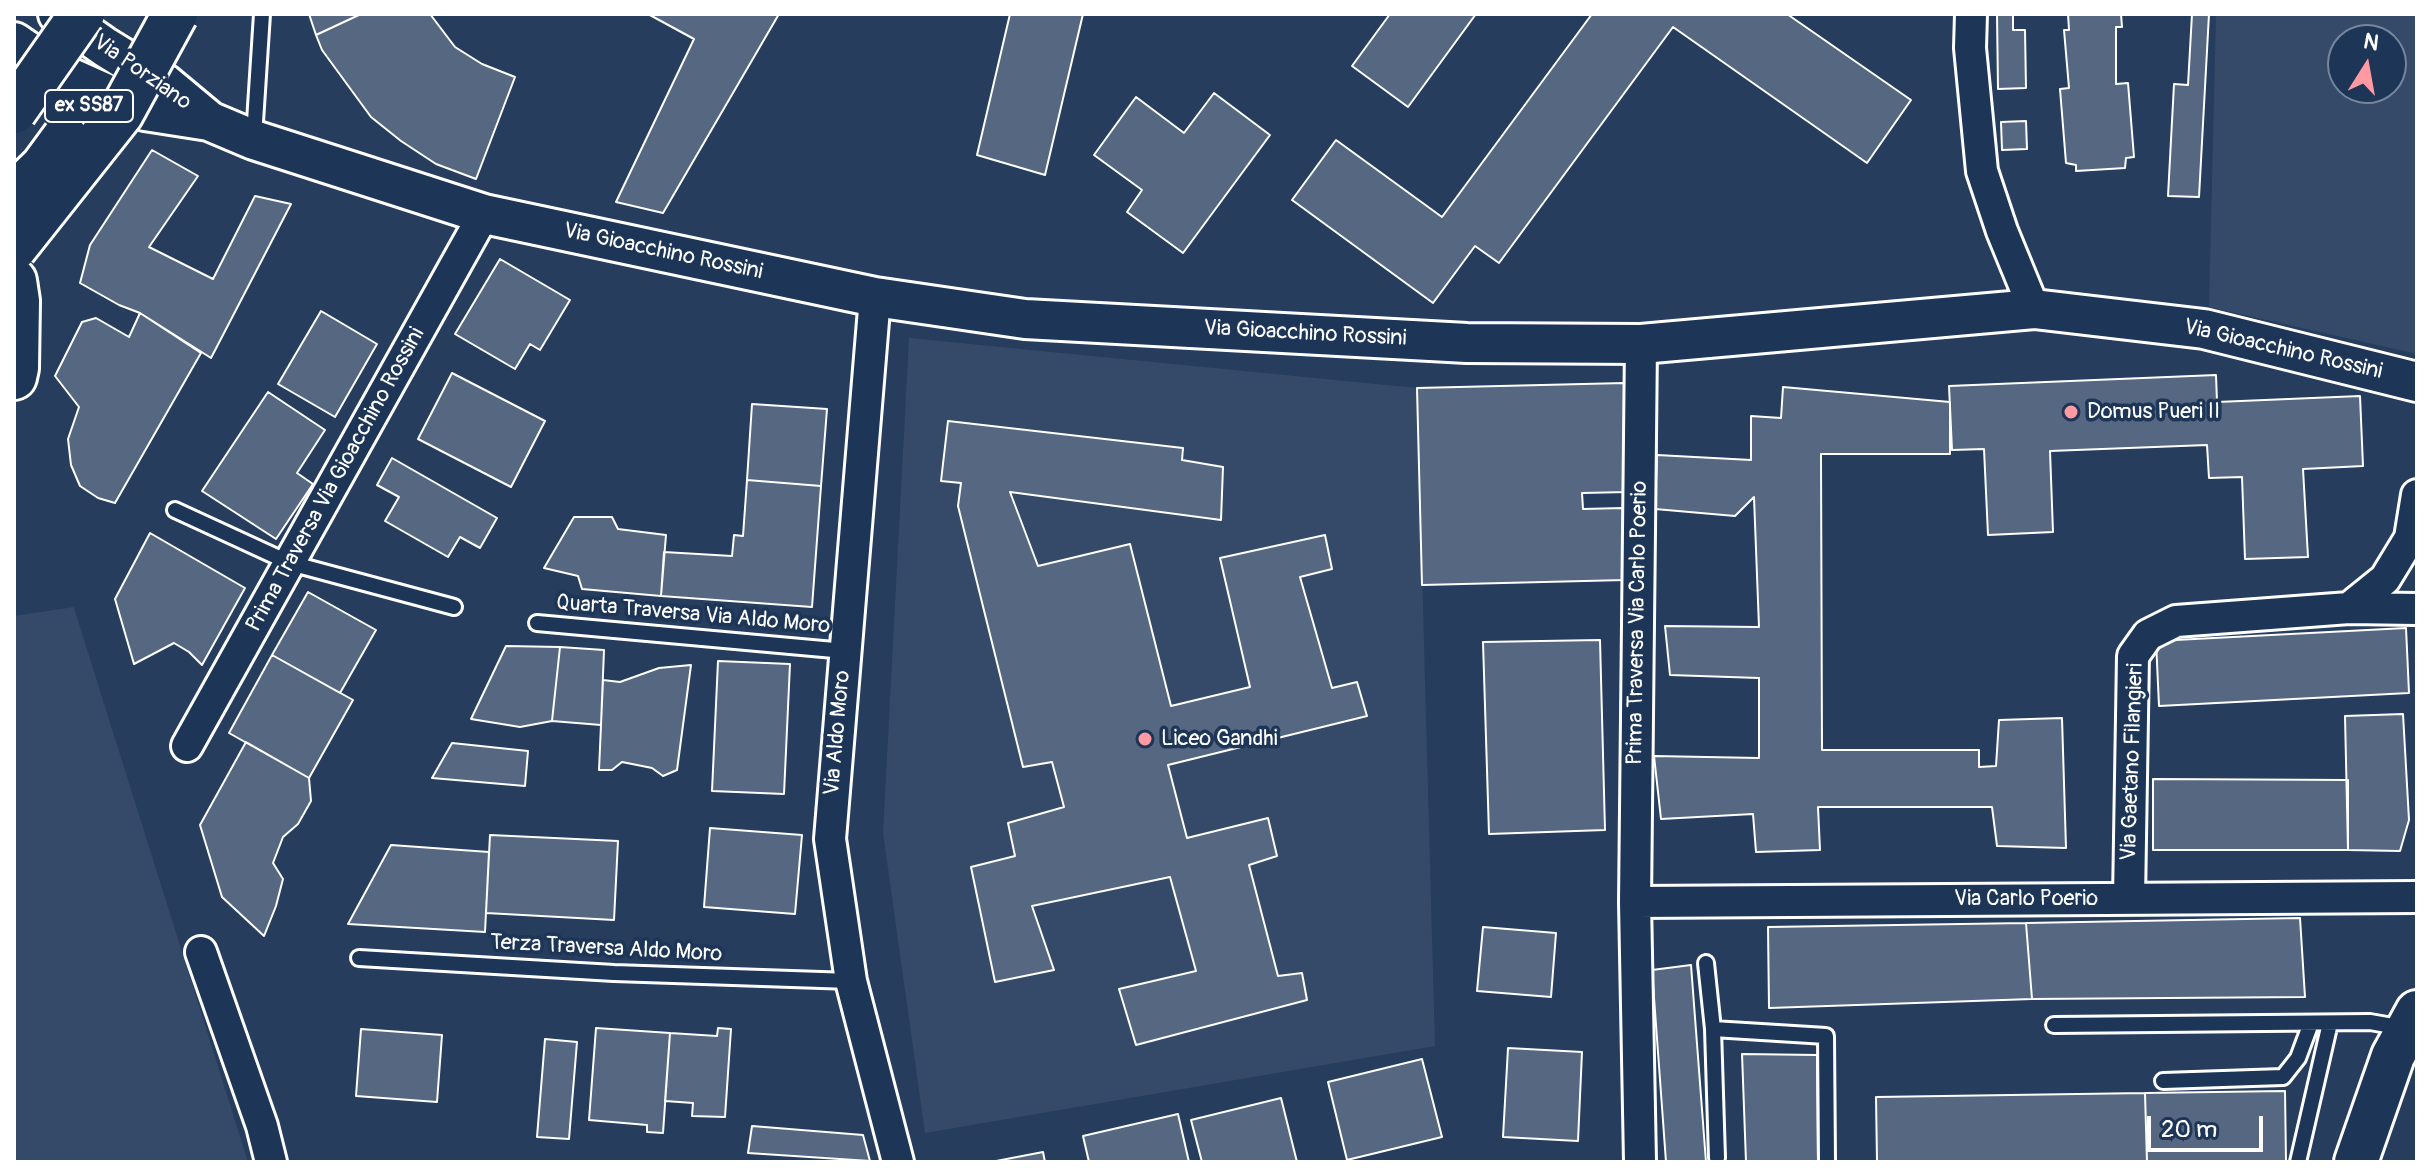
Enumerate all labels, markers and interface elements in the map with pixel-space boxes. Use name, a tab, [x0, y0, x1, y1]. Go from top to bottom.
north arrow	[2327, 24, 2407, 104]
text: N	[2361, 27, 2381, 58]
street label: Via Porziano	[88, 30, 196, 116]
road number: ex SS87	[45, 90, 133, 122]
street label: Via Gioacchino Rossini	[561, 218, 765, 286]
street label: Via Gioacchino Rossini	[2181, 314, 2385, 386]
street label: Via Gioacchino Rossini	[1203, 316, 1407, 352]
street label: Prima Traversa Via Gioacchino Rossini	[241, 323, 431, 637]
place label: Domus Pueri II	[2087, 399, 2220, 425]
marker: Domus Pueri II	[2062, 403, 2080, 421]
street label: Prima Traversa Via Carlo Poerio	[1622, 481, 1654, 765]
street label: Quarta Traversa Via Aldo Moro	[555, 590, 831, 640]
street label: Via Gaetano Filangieri	[2116, 663, 2150, 861]
street label: Via Aldo Moro	[819, 669, 857, 797]
place label: Liceo Gandhi	[1161, 726, 1278, 752]
marker: Liceo Gandhi	[1136, 730, 1154, 748]
street label: Via Carlo Poerio	[1954, 886, 2098, 912]
street label: Terza Traversa Aldo Moro	[489, 930, 723, 968]
scale bar	[2151, 1100, 2267, 1150]
text: 20 m	[2161, 1115, 2217, 1144]

